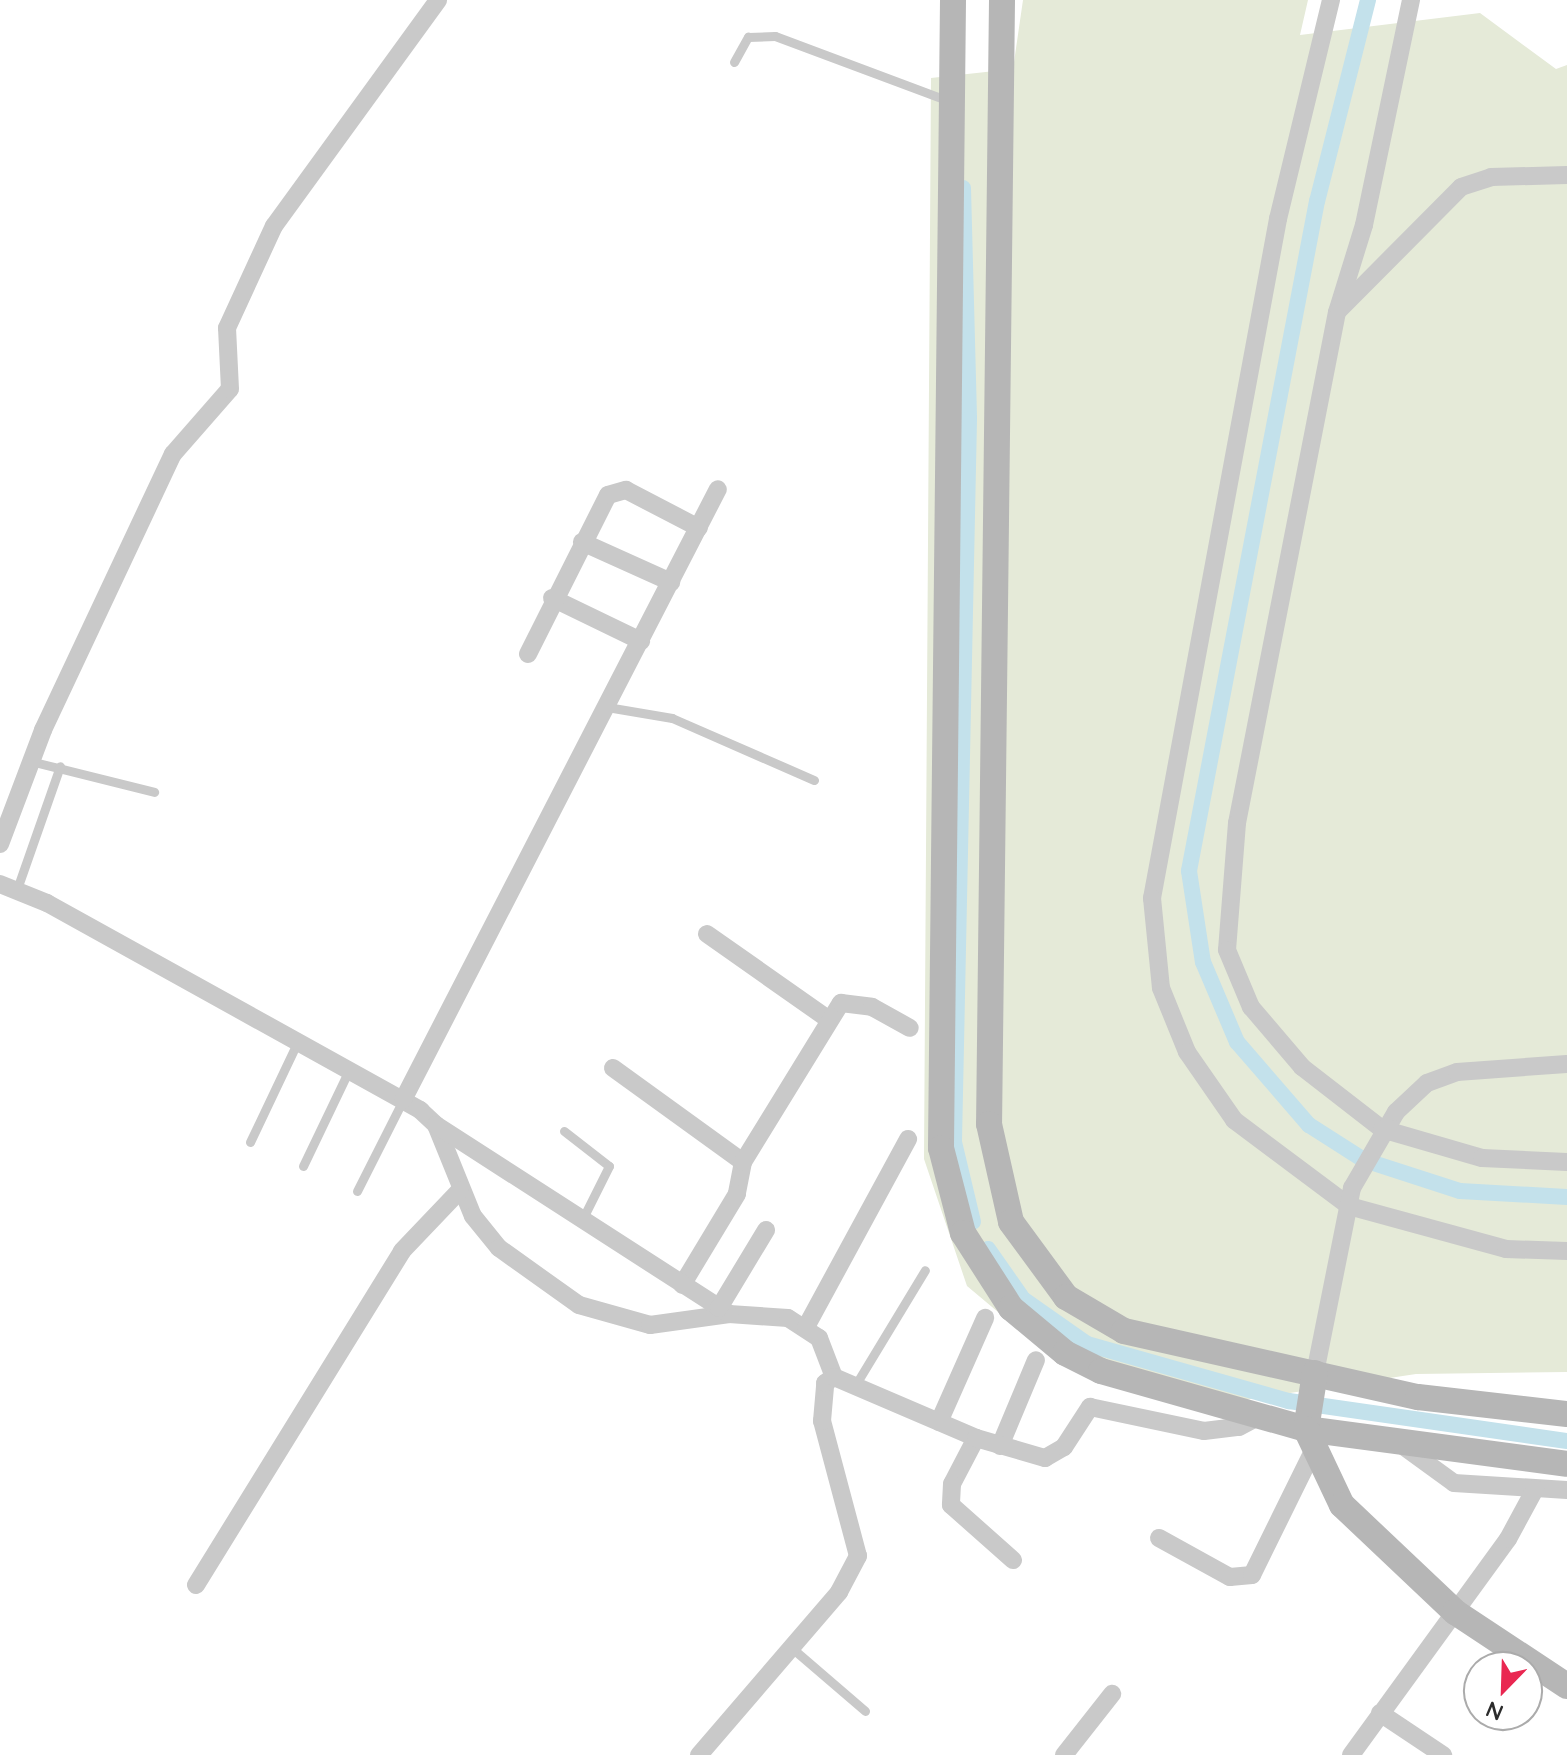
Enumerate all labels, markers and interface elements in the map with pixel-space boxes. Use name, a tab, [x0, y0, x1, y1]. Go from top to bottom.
north arrow	[1463, 1651, 1543, 1731]
text: N	[1481, 1695, 1507, 1727]

